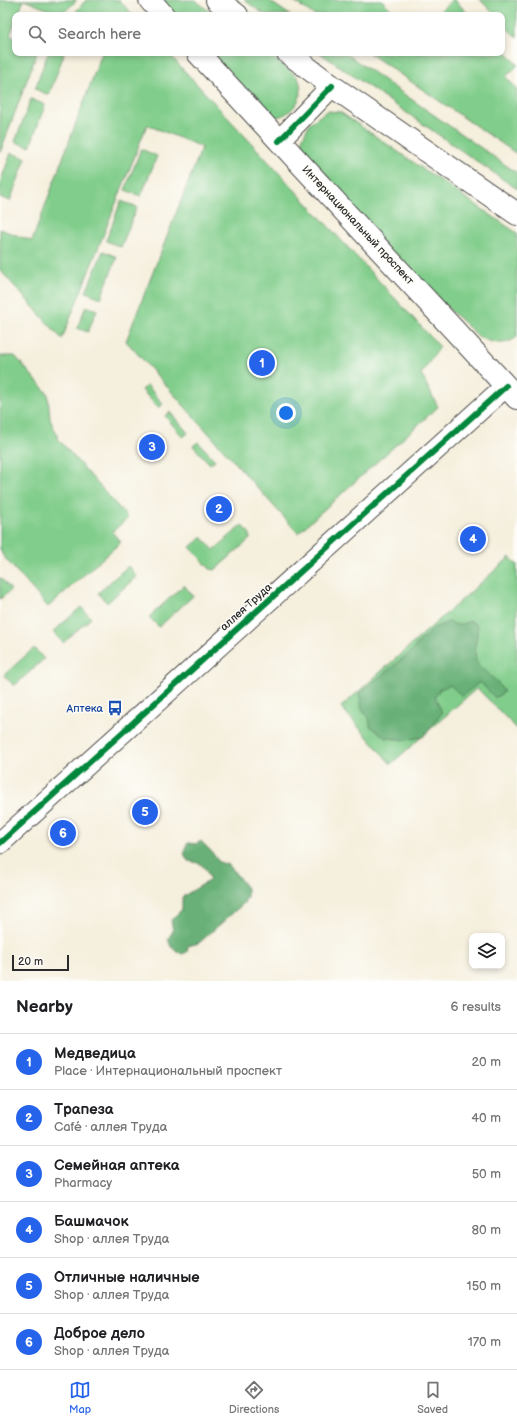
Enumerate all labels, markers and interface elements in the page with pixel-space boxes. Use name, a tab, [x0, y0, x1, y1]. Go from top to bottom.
search box	[12, 12, 505, 56]
icon: search	[26, 23, 48, 45]
text: Search here	[58, 25, 141, 44]
street label: Интернациональный проспект	[299, 163, 417, 287]
pin: 1	[249, 348, 275, 378]
your location	[276, 403, 296, 423]
pin: 3	[139, 432, 165, 462]
pin: 2	[206, 494, 232, 524]
pin: 4	[460, 524, 486, 554]
street label: аллея Труда	[217, 580, 275, 634]
bus stop icon: Аптека	[106, 699, 124, 717]
place label: Аптека	[66, 702, 103, 715]
pin: 5	[132, 797, 158, 827]
pin: 6	[50, 818, 76, 848]
map controls	[469, 933, 505, 969]
button: layers	[469, 933, 505, 969]
scale bar	[12, 953, 69, 972]
text: 20 m	[18, 955, 43, 968]
text: Nearby	[16, 997, 73, 1017]
text: 6 results	[451, 999, 501, 1015]
text: Медведица	[54, 1044, 136, 1063]
text: 1	[26, 1054, 32, 1070]
text: 20 m	[471, 1054, 501, 1070]
text: Place · Интернациональный проспект	[54, 1063, 282, 1079]
text: Трапеза	[54, 1100, 114, 1119]
text: 2	[25, 1110, 33, 1126]
text: 40 m	[471, 1110, 501, 1126]
text: Café · аллея Труда	[54, 1119, 167, 1135]
text: Семейная аптека	[54, 1156, 180, 1175]
text: 3	[25, 1166, 33, 1182]
text: 50 m	[472, 1166, 501, 1182]
text: Pharmacy	[54, 1175, 112, 1191]
text: Башмачок	[54, 1212, 129, 1231]
text: 4	[25, 1222, 33, 1238]
text: 80 m	[472, 1222, 501, 1238]
text: Shop · аллея Труда	[54, 1231, 169, 1247]
text: Отличные наличные	[54, 1268, 200, 1287]
text: 5	[25, 1278, 33, 1294]
text: 150 m	[467, 1278, 501, 1294]
text: Shop · аллея Труда	[54, 1287, 169, 1303]
text: Доброе дело	[54, 1324, 145, 1343]
text: 6	[25, 1334, 33, 1350]
text: 170 m	[468, 1334, 501, 1350]
text: Shop · аллея Труда	[54, 1343, 169, 1359]
tab: Map	[69, 1379, 91, 1416]
tab: Directions	[229, 1379, 279, 1416]
tab: Saved	[417, 1379, 448, 1416]

